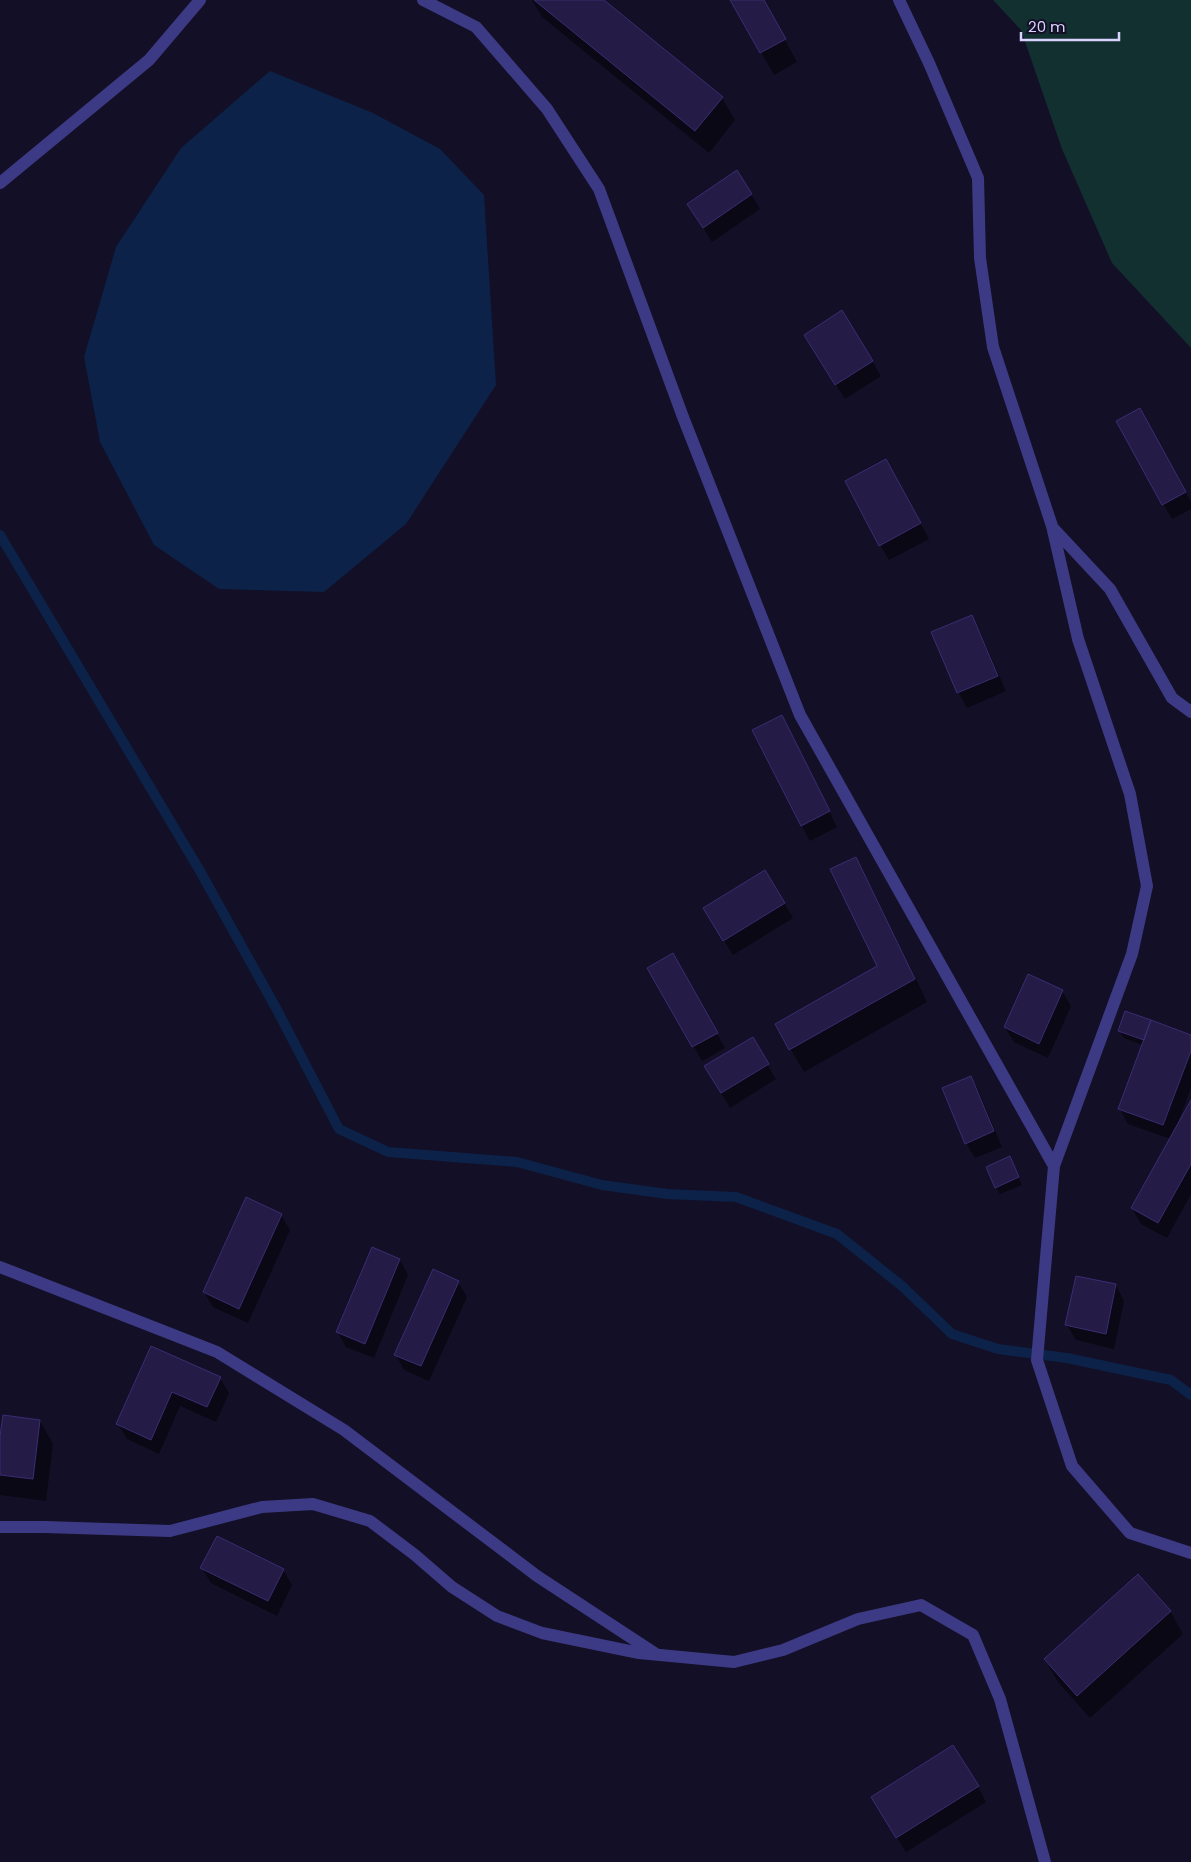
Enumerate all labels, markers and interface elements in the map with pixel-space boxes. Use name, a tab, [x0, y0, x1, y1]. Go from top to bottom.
scale bar	[1021, 10, 1118, 42]
text: 20 m	[1028, 16, 1066, 37]

